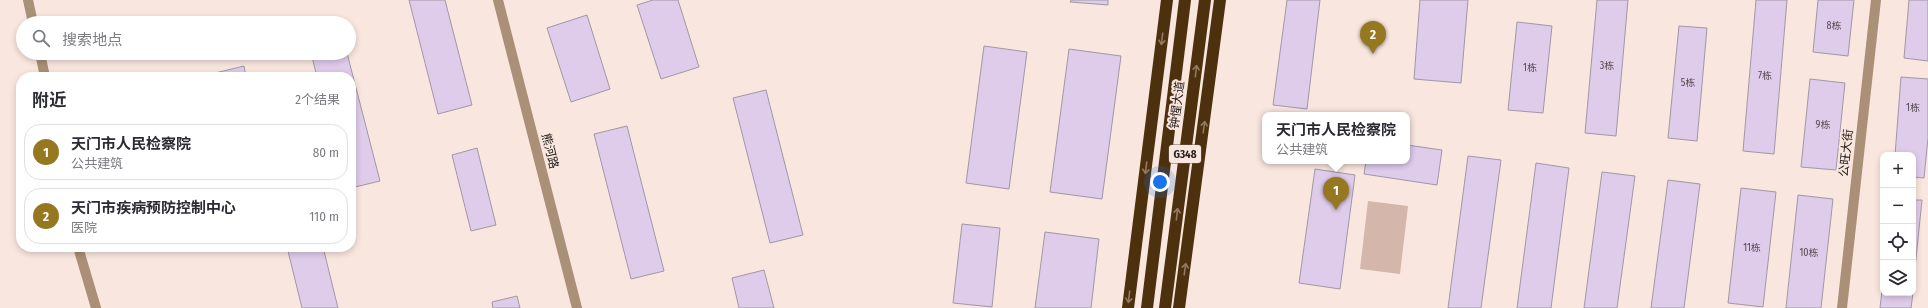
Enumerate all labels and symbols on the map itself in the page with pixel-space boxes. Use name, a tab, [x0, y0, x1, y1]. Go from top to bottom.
house number: 8栋	[1827, 20, 1842, 32]
pin: 2	[1360, 21, 1386, 54]
one-way arrow	[1158, 32, 1166, 45]
house number: 3栋	[1600, 60, 1614, 72]
house number: 1栋	[1523, 62, 1537, 74]
one-way arrow	[1192, 65, 1200, 78]
house number: 7栋	[1758, 70, 1772, 82]
house number: 5栋	[1681, 77, 1695, 89]
street label: 钟惺大道	[1167, 80, 1187, 130]
house number: 1栋	[1906, 102, 1920, 114]
house number: 9栋	[1816, 119, 1830, 131]
one-way arrow	[1200, 121, 1208, 134]
street label: 公旺大街	[1837, 128, 1855, 178]
street label: 熊河路	[539, 132, 561, 170]
road number: G348	[1169, 145, 1201, 163]
one-way arrow	[1142, 161, 1150, 174]
your location	[1150, 172, 1170, 192]
pin: 1	[1323, 177, 1349, 210]
one-way arrow	[1173, 208, 1181, 221]
house number: 11栋	[1743, 242, 1761, 254]
house number: 10栋	[1799, 247, 1819, 259]
one-way arrow	[1181, 263, 1188, 276]
one-way arrow	[1125, 290, 1133, 303]

